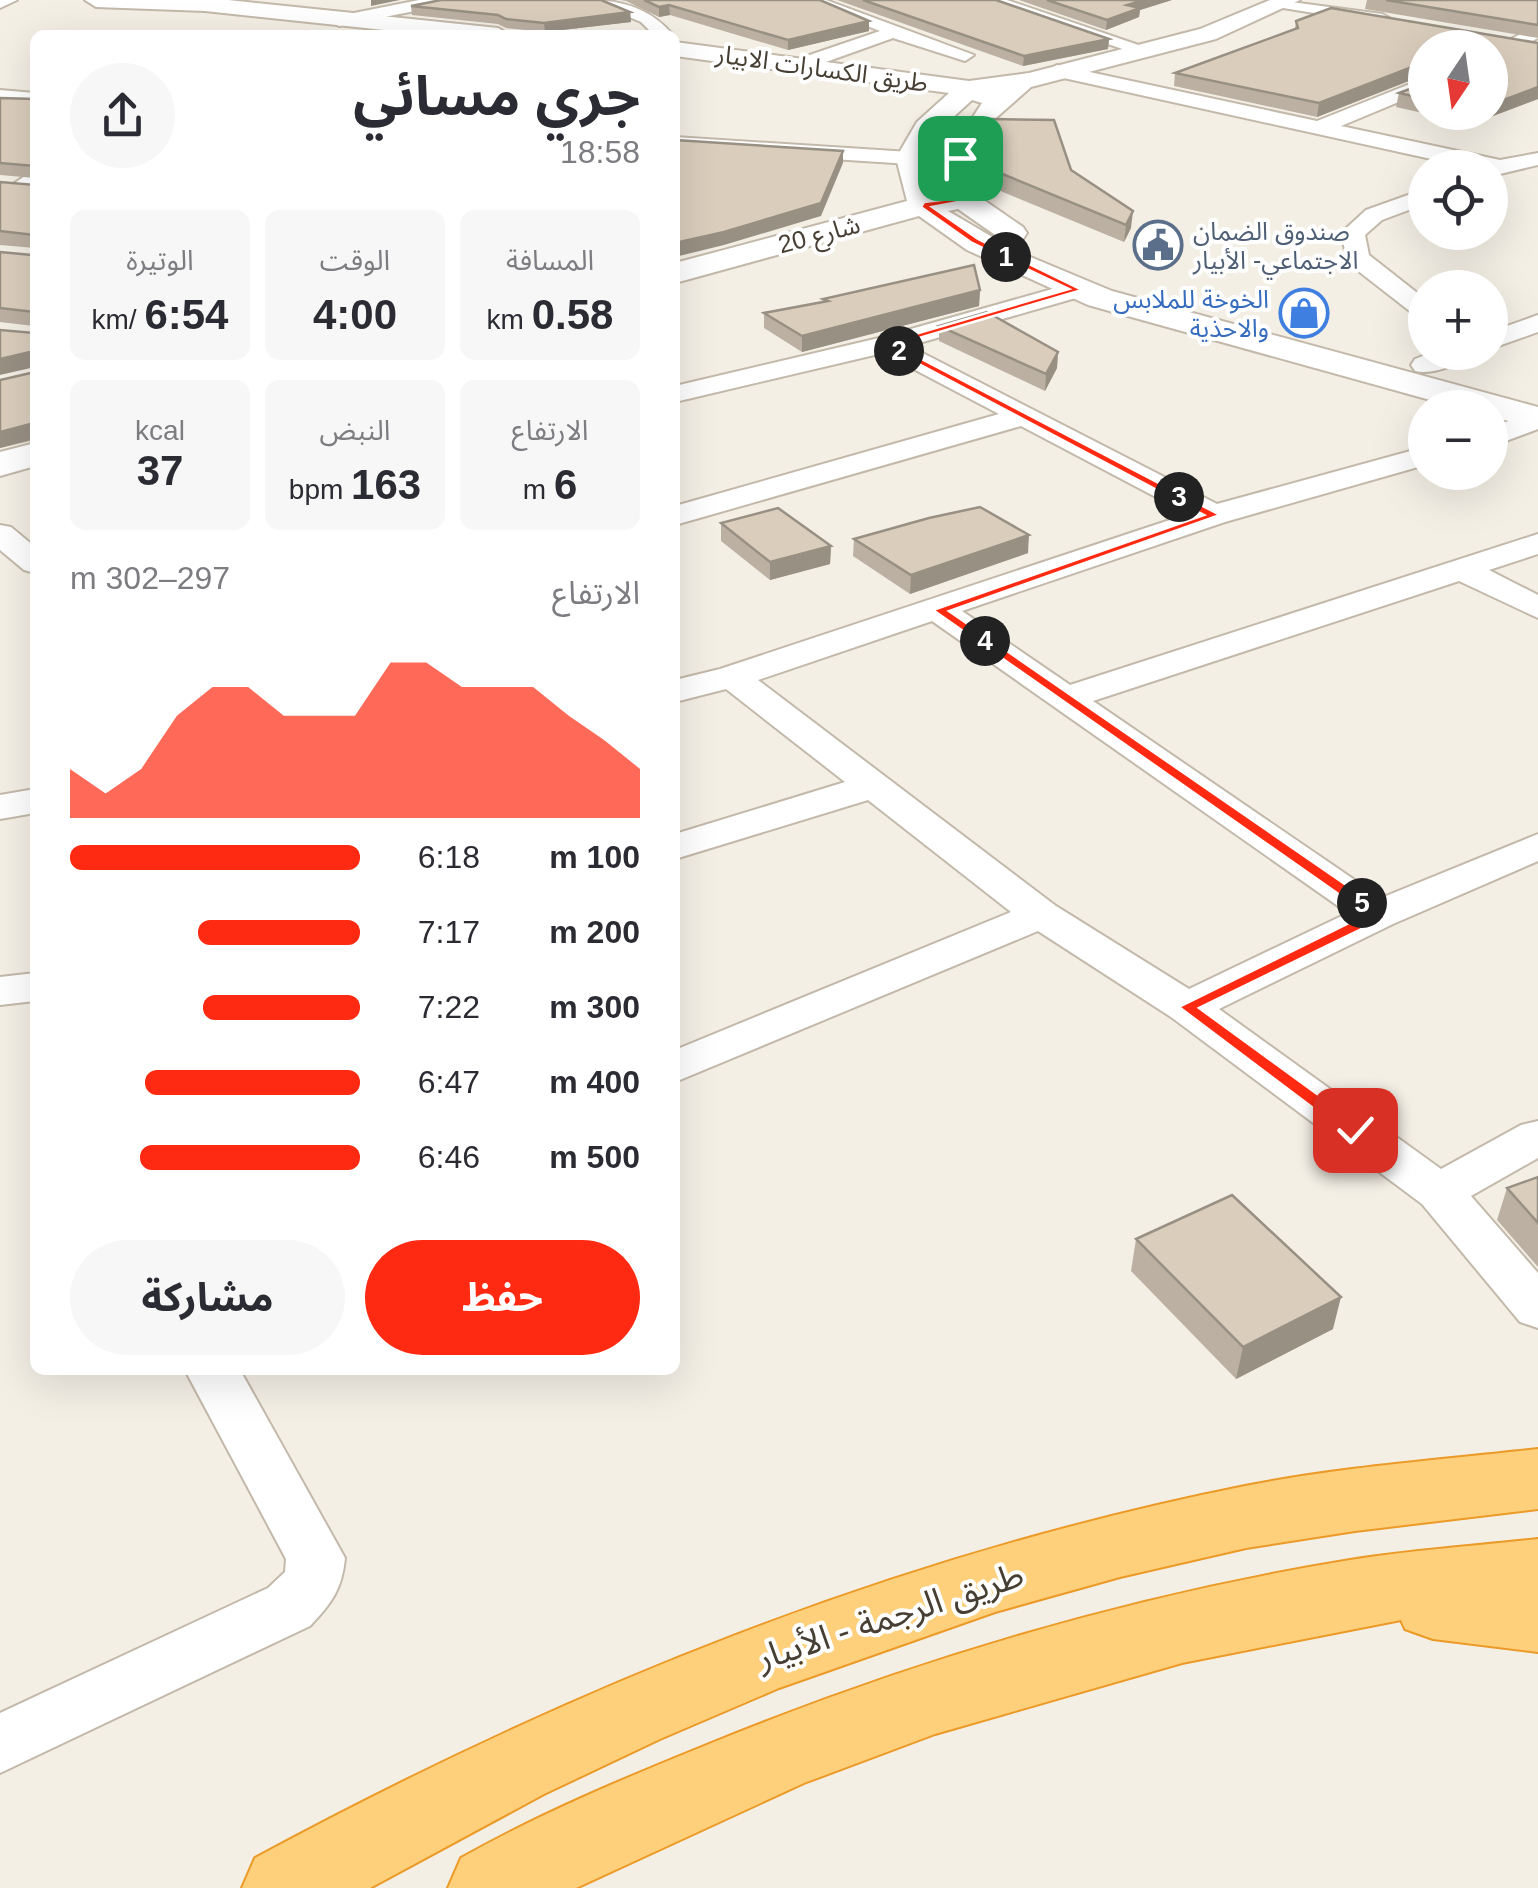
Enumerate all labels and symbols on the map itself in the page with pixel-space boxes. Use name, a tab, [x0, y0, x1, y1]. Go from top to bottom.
north arrow	[1408, 30, 1508, 130]
street label: طريق الكسارات الابيار	[713, 39, 930, 99]
pin	[918, 116, 1003, 201]
street label: شارع 20	[775, 210, 864, 263]
place label: صندوق الضمان الاجتماعي- الأبيار	[1192, 217, 1359, 280]
public building icon: صندوق الضمان الاجتماعي- الأبيار	[1132, 219, 1184, 271]
pin: 1	[981, 232, 1031, 282]
place label: الخوخة للملابس والاحذية	[1113, 285, 1269, 343]
shop icon: الخوخة للملابس والاحذية	[1278, 287, 1330, 339]
pin: 2	[874, 326, 924, 376]
pin: 3	[1154, 472, 1204, 522]
pin: 4	[960, 616, 1010, 666]
pin: 5	[1337, 878, 1387, 928]
pin	[1313, 1088, 1398, 1173]
street label: طريق الرجمة - الأبيار	[751, 1554, 1029, 1679]

